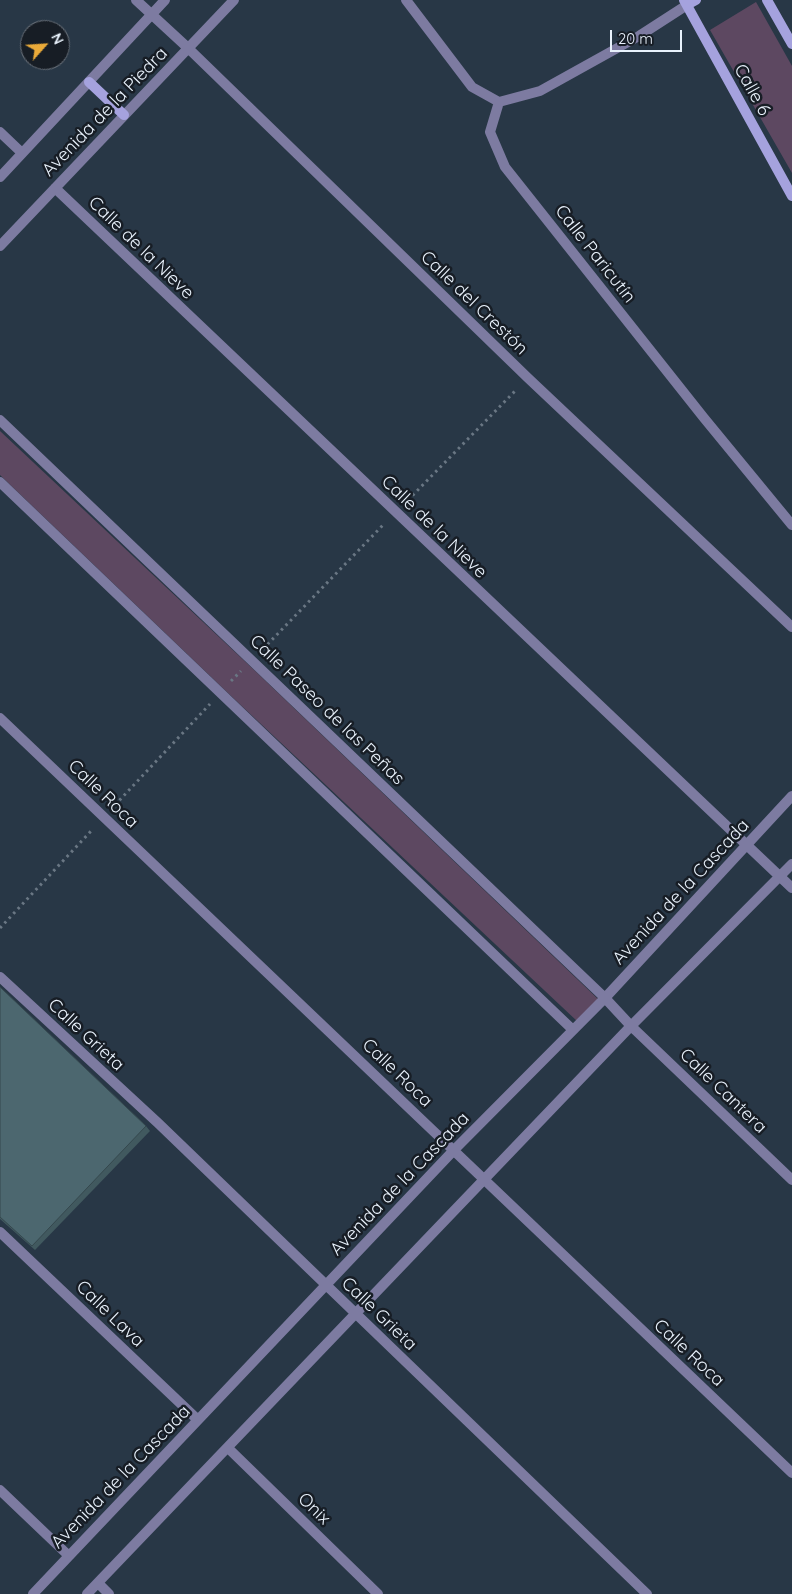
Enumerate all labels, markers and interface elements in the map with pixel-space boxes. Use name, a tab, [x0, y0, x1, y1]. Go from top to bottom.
north arrow	[20, 20, 70, 70]
scale bar	[612, 20, 684, 52]
text: 20 m	[618, 29, 653, 48]
text: N	[47, 30, 68, 47]
street label: Avenida de la Piedra	[38, 43, 172, 181]
street label: Calle 6	[729, 60, 775, 120]
street label: Calle de la Nieve	[84, 192, 198, 304]
street label: Calle Paricutín	[550, 201, 640, 307]
street label: Calle del Crestón	[416, 247, 532, 359]
street label: Calle de la Nieve	[377, 471, 491, 583]
street label: Calle Paseo de las Peñas	[245, 630, 409, 790]
street label: Calle Roca	[64, 755, 142, 833]
street label: Avenida de la Cascada	[608, 815, 754, 969]
street label: Calle Grieta	[43, 994, 129, 1076]
street label: Calle Roca	[358, 1034, 436, 1112]
street label: Calle Cantera	[675, 1044, 771, 1138]
street label: Avenida de la Cascada	[326, 1108, 474, 1260]
street label: Calle Grieta	[337, 1273, 421, 1355]
street label: Calle Lava	[71, 1276, 149, 1352]
street label: Calle Roca	[649, 1315, 729, 1391]
street label: Avenida de la Cascada	[47, 1401, 195, 1553]
street label: Onix	[293, 1488, 335, 1530]

